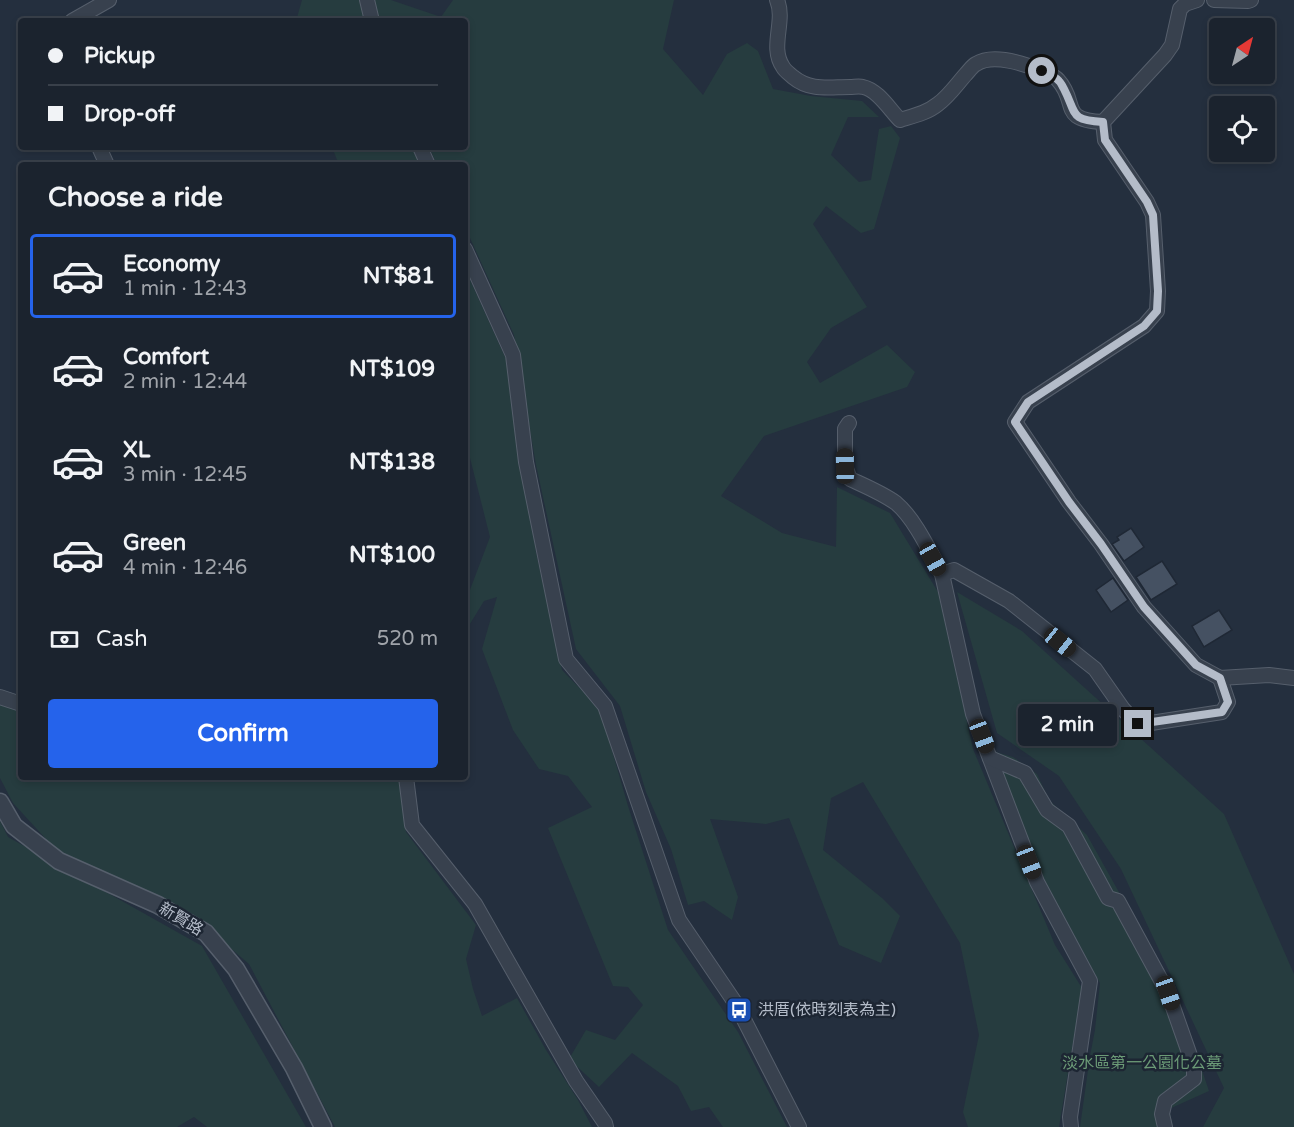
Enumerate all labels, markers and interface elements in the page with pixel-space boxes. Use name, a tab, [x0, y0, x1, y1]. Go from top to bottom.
north arrow	[1209, 18, 1275, 84]
map controls	[1209, 18, 1275, 162]
text: Pickup	[84, 43, 155, 69]
route start	[1028, 57, 1055, 84]
button: locate	[1209, 96, 1275, 162]
text: Drop-off	[84, 101, 175, 127]
text: Choose a ride	[48, 181, 223, 214]
icon: car	[51, 249, 105, 303]
text: Economy	[123, 251, 220, 277]
text: NT$81	[363, 263, 435, 289]
text: 1 min · 12:43	[123, 277, 247, 301]
icon: car	[51, 342, 105, 396]
text: Comfort	[123, 344, 209, 370]
text: NT$109	[349, 356, 435, 382]
text: 2 min · 12:44	[123, 370, 247, 394]
icon: car	[51, 435, 105, 489]
text: XL	[123, 437, 150, 463]
car	[836, 448, 854, 484]
text: NT$138	[349, 449, 435, 475]
text: 3 min · 12:45	[123, 463, 247, 487]
icon: car	[51, 528, 105, 582]
text: Green	[123, 530, 186, 556]
car	[916, 539, 950, 579]
text: NT$100	[349, 542, 435, 568]
text: 4 min · 12:46	[123, 556, 247, 580]
icon: cash	[48, 623, 81, 656]
car	[1040, 624, 1080, 660]
text: Cash	[96, 626, 148, 652]
text: 520 m	[377, 627, 438, 651]
button: Confirm	[48, 699, 438, 768]
callout: 2 min	[1018, 703, 1117, 745]
route end	[1124, 710, 1151, 737]
text: 2 min	[1041, 713, 1094, 737]
car	[967, 716, 997, 756]
car	[1014, 842, 1044, 882]
street label: 新賢路	[155, 898, 207, 940]
car	[1154, 973, 1182, 1013]
bus stop icon: 洪厝(依時刻表為主)	[724, 995, 754, 1025]
place label: 洪厝(依時刻表為主)	[758, 1000, 896, 1020]
park label: 淡水區第一公園化公墓	[1062, 1053, 1222, 1073]

